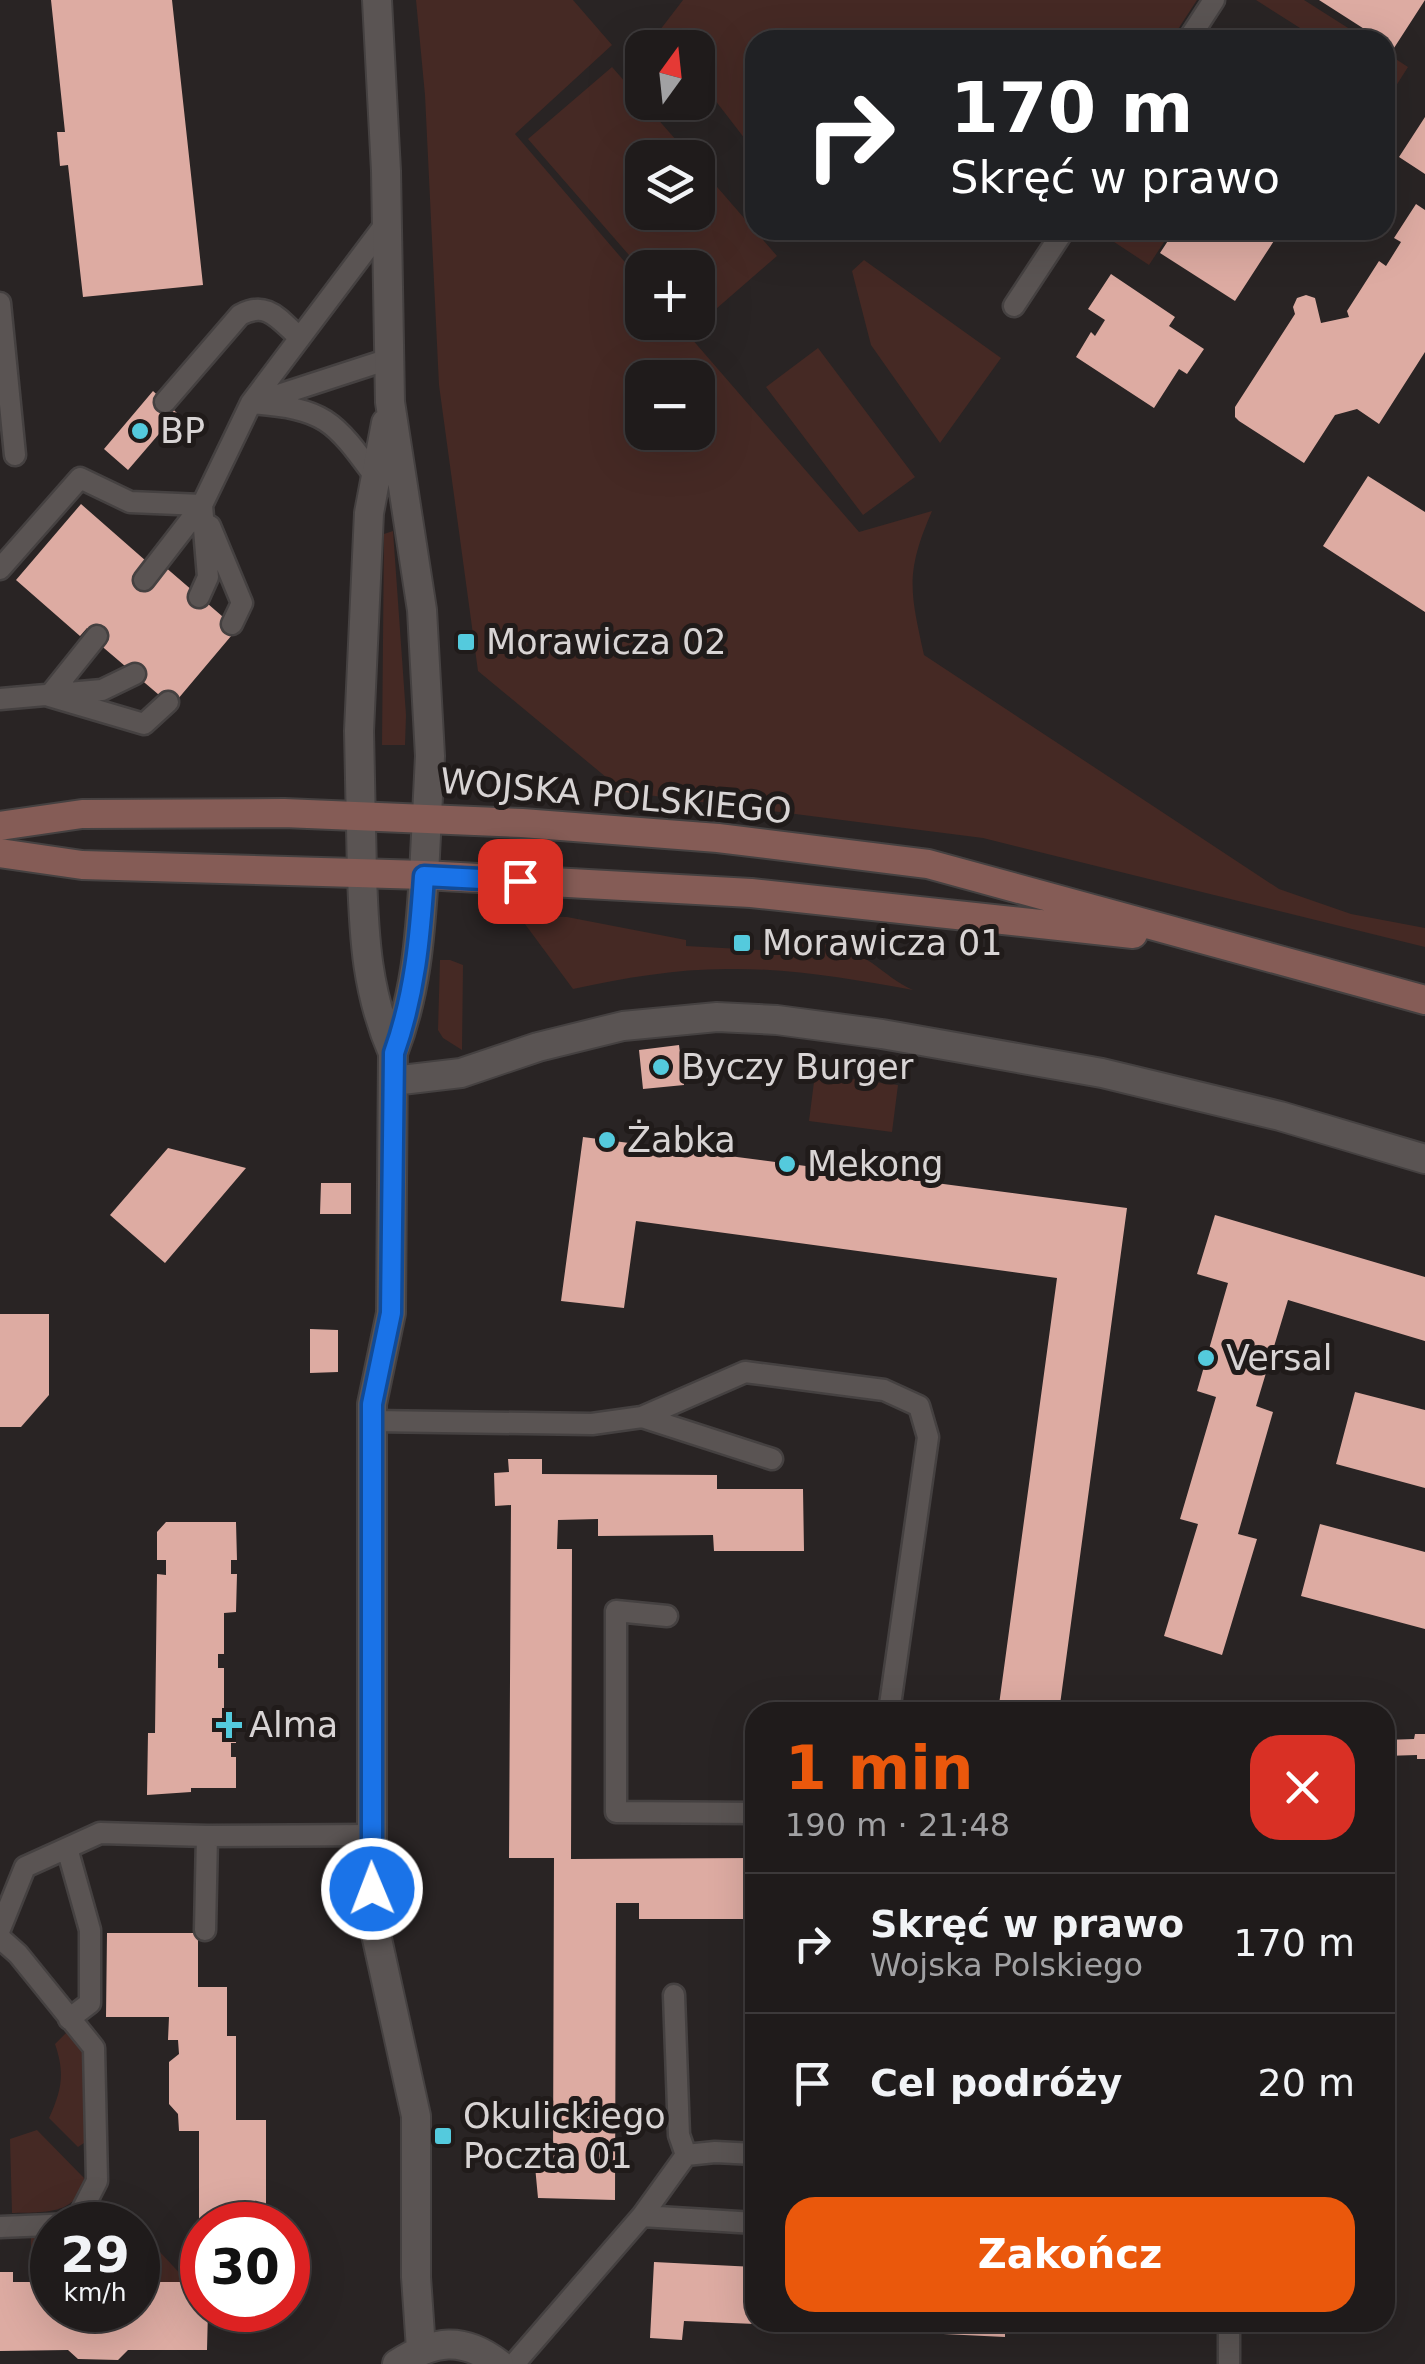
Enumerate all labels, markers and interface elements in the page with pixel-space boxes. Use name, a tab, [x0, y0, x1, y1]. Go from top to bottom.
north arrow	[625, 30, 715, 120]
map controls	[625, 30, 715, 450]
text: 170 m	[950, 67, 1193, 149]
icon: right	[785, 70, 915, 200]
button: layers	[625, 140, 715, 230]
text: Skręć w prawo	[950, 151, 1280, 204]
button: +	[625, 250, 715, 340]
button: −	[625, 360, 715, 450]
place label: BP	[160, 411, 205, 451]
marker: BP	[129, 420, 151, 442]
place label: Morawicza 02	[486, 622, 727, 662]
marker: Morawicza 02	[455, 631, 477, 653]
street label: WOJSKA POLSKIEGO	[439, 761, 793, 831]
pin	[478, 839, 563, 924]
icon: arrive	[493, 854, 548, 909]
place label: Morawicza 01	[762, 923, 1003, 963]
marker: Morawicza 01	[731, 932, 753, 954]
place label: Byczy Burger	[681, 1047, 914, 1087]
marker: Byczy Burger	[650, 1056, 672, 1078]
place label: Żabka	[627, 1119, 736, 1160]
marker: Żabka	[596, 1129, 618, 1151]
place label: Mekong	[807, 1144, 944, 1184]
marker: Mekong	[776, 1153, 798, 1175]
place label: Versal	[1226, 1338, 1333, 1378]
marker: Versal	[1195, 1347, 1217, 1369]
place label: Alma	[249, 1705, 338, 1745]
marker: Alma	[218, 1714, 240, 1736]
text: 1 min	[785, 1733, 973, 1803]
button: close	[1250, 1735, 1355, 1840]
text: 190 m · 21:48	[785, 1806, 1010, 1844]
position arrow	[320, 1837, 424, 1941]
text: Skręć w prawo	[870, 1902, 1184, 1946]
icon: right	[785, 1916, 840, 1971]
text: 170 m	[1233, 1921, 1355, 1965]
text: Wojska Polskiego	[870, 1946, 1143, 1984]
icon: arrive	[785, 2056, 840, 2111]
text: Cel podróży	[870, 2061, 1122, 2105]
text: 20 m	[1258, 2061, 1355, 2105]
place label: Okulickiego Poczta 01	[463, 2096, 666, 2176]
marker: Okulickiego Poczta 01	[432, 2125, 454, 2147]
button: Zakończ	[785, 2197, 1355, 2312]
speed limit sign: 30	[180, 2202, 310, 2332]
text: 29	[60, 2226, 130, 2284]
text: km/h	[63, 2278, 127, 2307]

